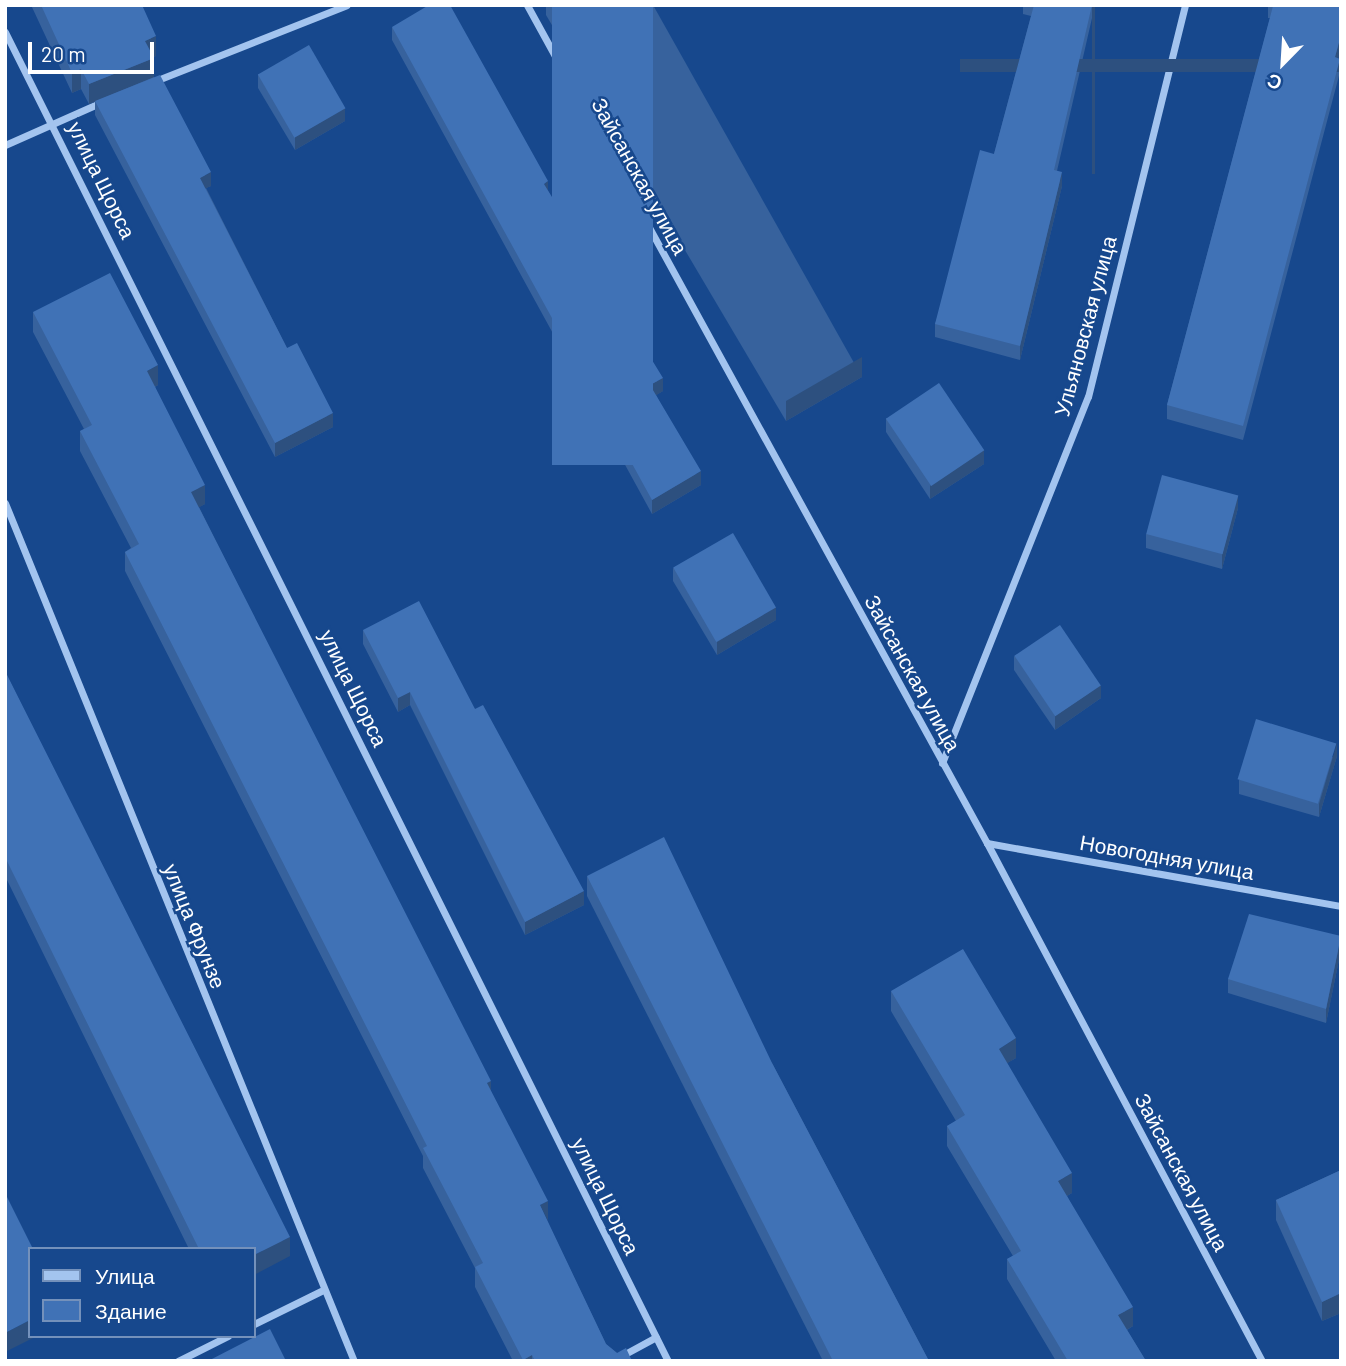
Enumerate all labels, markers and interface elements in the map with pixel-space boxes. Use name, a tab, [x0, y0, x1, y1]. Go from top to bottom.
scale bar	[32, 28, 158, 72]
north arrow	[1248, 28, 1318, 98]
text: 20 m	[41, 41, 86, 66]
text: С	[1263, 69, 1285, 96]
street label: Зайсанская улица	[587, 93, 693, 259]
street label: улица Щорса	[63, 117, 141, 243]
street label: Ульяновская улица	[1049, 233, 1121, 419]
street label: Зайсанская улица	[860, 590, 966, 756]
street label: улица Щорса	[315, 625, 393, 751]
street label: Новогодняя улица	[1078, 829, 1256, 885]
street label: улица Фрунзе	[158, 860, 232, 992]
street label: Зайсанская улица	[1130, 1089, 1234, 1255]
street label: улица Щорса	[567, 1133, 645, 1259]
legend	[28, 1247, 256, 1338]
text: Улица	[95, 1263, 155, 1288]
text: Здание	[95, 1298, 167, 1323]

